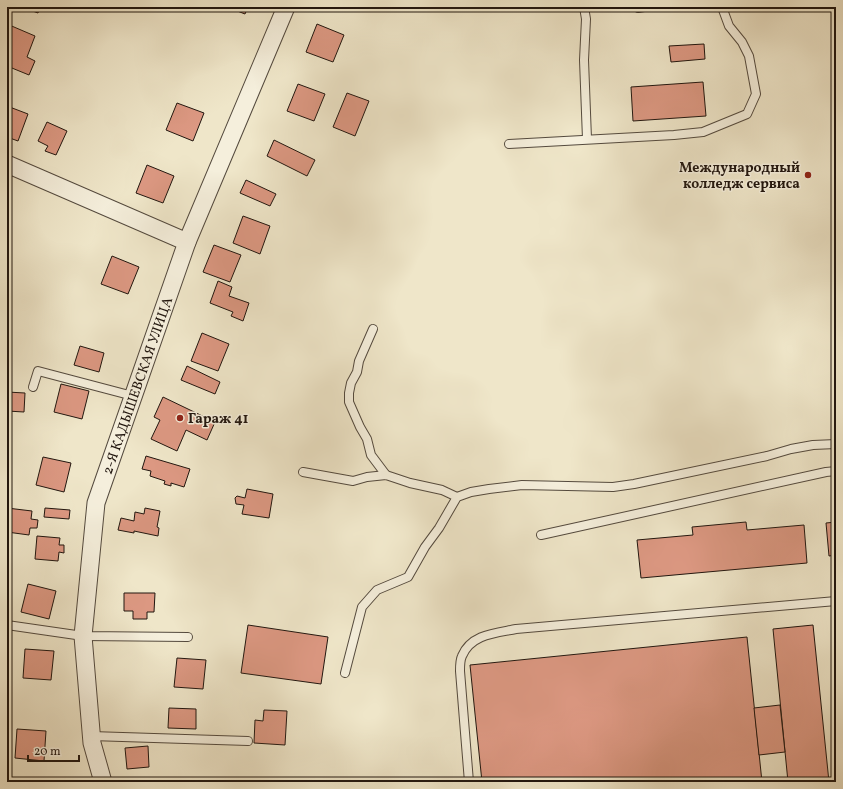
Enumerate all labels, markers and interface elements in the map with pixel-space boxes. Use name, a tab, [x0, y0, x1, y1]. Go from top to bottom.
place label: Международный колледж сервиса	[679, 159, 800, 194]
marker: Международный колледж сервиса	[803, 170, 813, 180]
street label: 2-Я КАДЫШЕВСКАЯ УЛИЦА	[99, 295, 178, 477]
place label: Гараж 41	[188, 410, 248, 429]
marker: Гараж 41	[175, 413, 185, 423]
scale bar	[28, 737, 79, 763]
text: 20 m	[34, 744, 61, 760]

